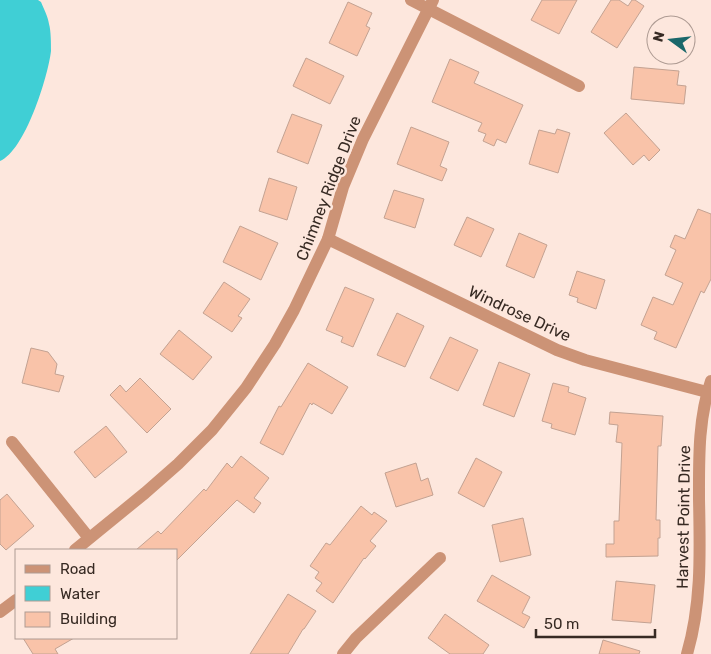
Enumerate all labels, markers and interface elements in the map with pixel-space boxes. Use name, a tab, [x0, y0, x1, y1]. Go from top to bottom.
north arrow	[646, 15, 696, 65]
text: N	[649, 30, 668, 44]
street label: Chimney Ridge Drive	[292, 113, 365, 263]
street label: Windrose Drive	[466, 281, 574, 345]
street label: Harvest Point Drive	[673, 445, 694, 589]
legend	[15, 549, 178, 639]
text: Road	[60, 560, 96, 578]
text: Water	[60, 585, 100, 603]
scale bar	[536, 606, 655, 638]
text: Building	[60, 610, 117, 628]
text: 50 m	[544, 615, 579, 633]

